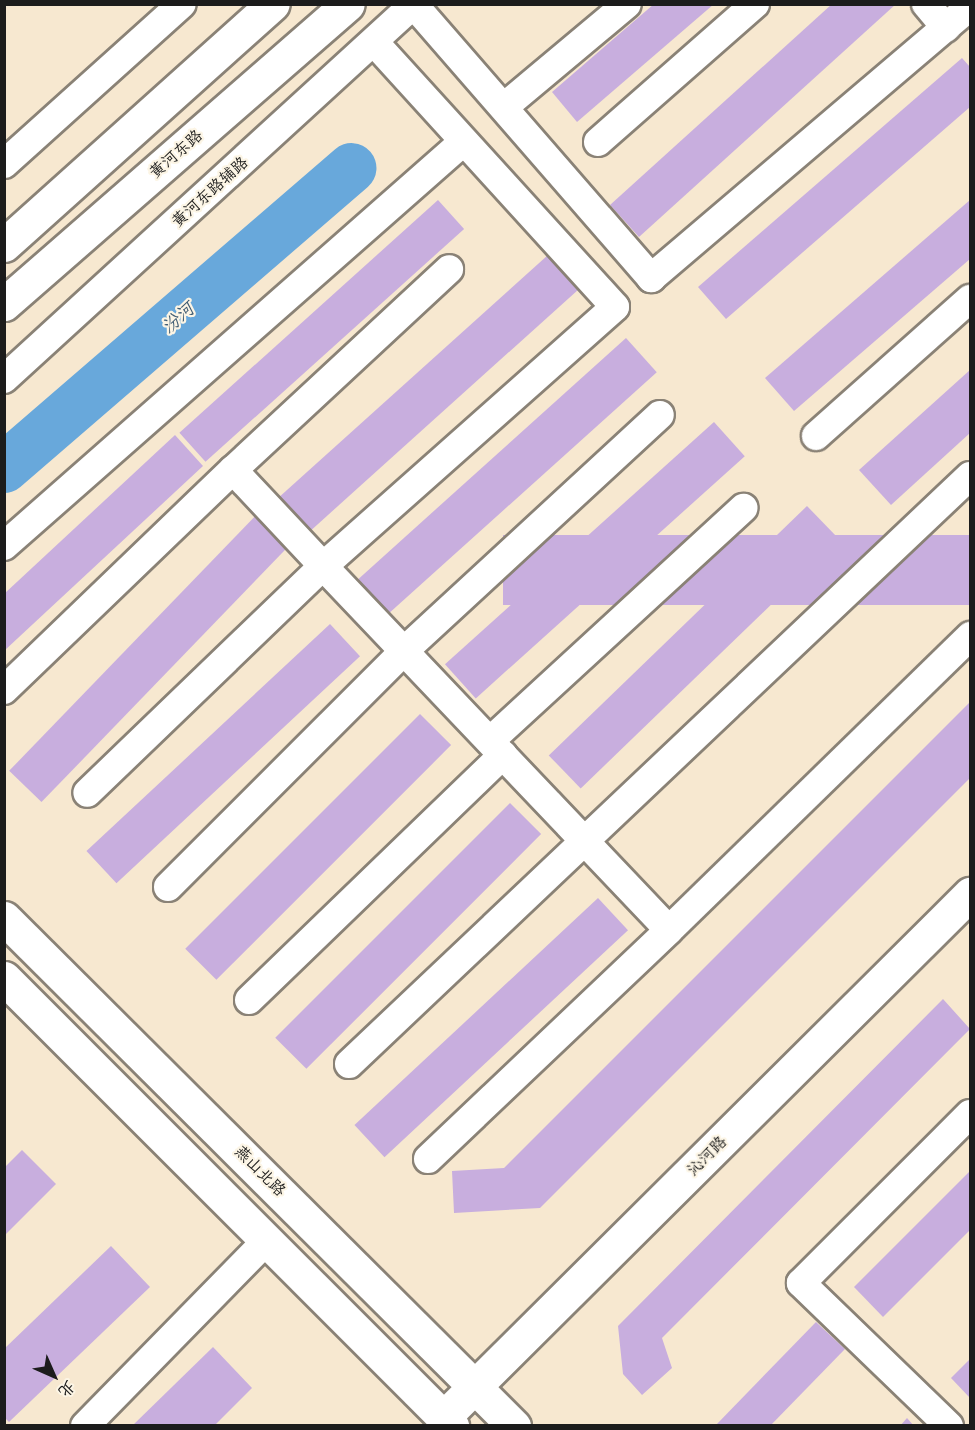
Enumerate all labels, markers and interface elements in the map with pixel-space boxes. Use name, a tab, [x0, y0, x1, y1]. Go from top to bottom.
street label: 黄河东路	[146, 126, 206, 182]
street label: 黄河东路辅路	[168, 153, 252, 231]
water label: 汾河	[157, 298, 199, 338]
street label: 沁河路	[683, 1132, 731, 1180]
street label: 燕山北路	[231, 1142, 289, 1200]
north arrow	[24, 1346, 84, 1406]
text: 北	[51, 1373, 83, 1405]

